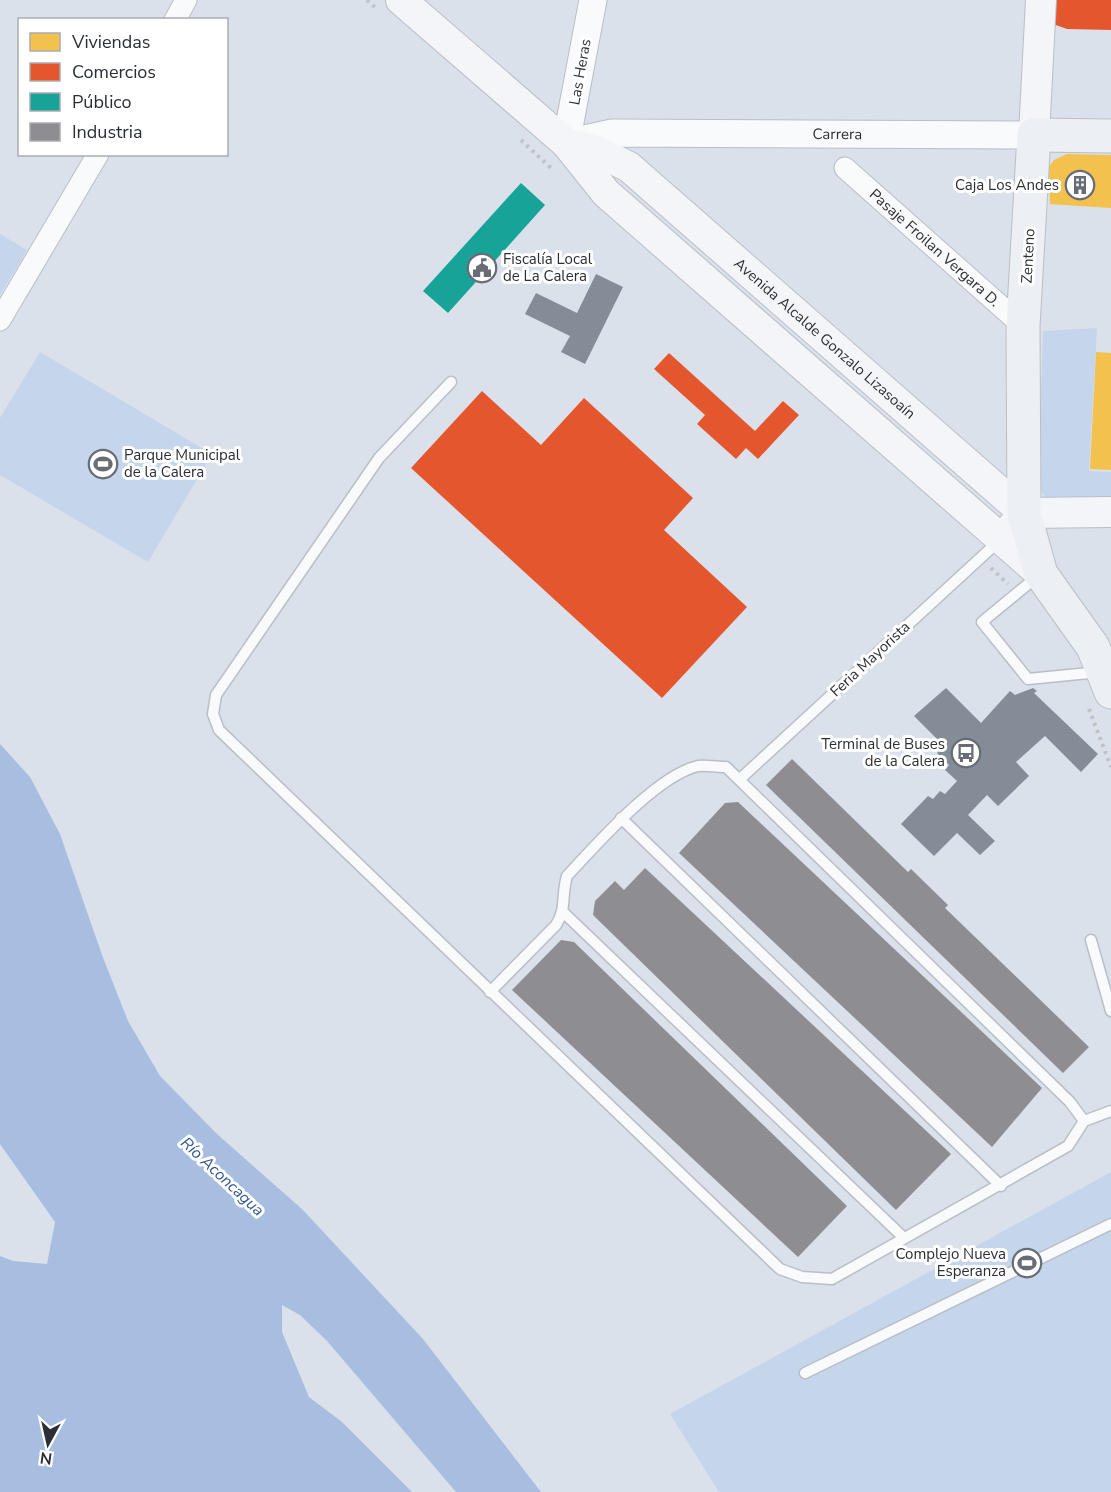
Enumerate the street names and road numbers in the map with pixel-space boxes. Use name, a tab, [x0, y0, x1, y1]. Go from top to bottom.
street label: Las Heras	[564, 37, 596, 107]
street label: Carrera	[812, 124, 862, 144]
street label: Pasaje Froilan Vergara D.	[865, 184, 1004, 311]
street label: Zenteno	[1017, 228, 1039, 284]
street label: Avenida Alcalde Gonzalo Lizasoaín	[730, 253, 920, 423]
street label: Feria Mayorista	[826, 617, 914, 701]

